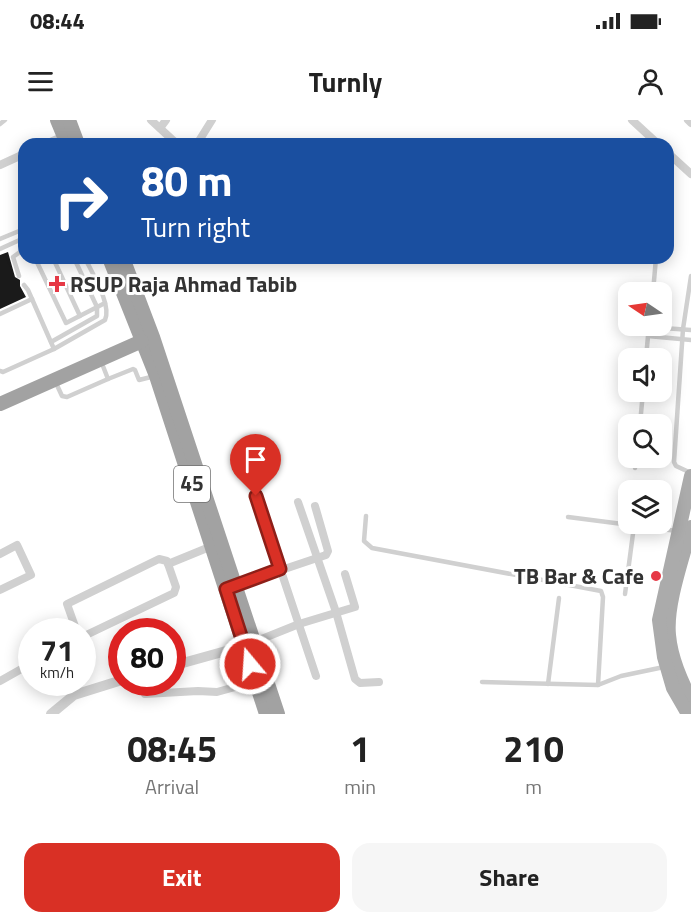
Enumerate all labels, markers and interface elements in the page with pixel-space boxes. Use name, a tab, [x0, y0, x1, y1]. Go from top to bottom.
text: 08:44	[30, 4, 85, 38]
text: Turnly	[309, 61, 382, 102]
icon: menu	[24, 65, 57, 98]
icon: person	[634, 65, 667, 98]
text: 80 m	[141, 148, 233, 212]
icon: right	[42, 162, 120, 240]
text: Turn right	[141, 206, 250, 247]
place label: RSUP Raja Ahmad Tabib	[70, 267, 297, 301]
marker: RSUP Raja Ahmad Tabib	[48, 275, 66, 293]
north arrow	[618, 282, 672, 336]
map controls	[618, 282, 672, 534]
button: sound	[618, 348, 672, 402]
button: search	[618, 414, 672, 468]
pin	[230, 434, 281, 496]
icon: arrive	[239, 443, 272, 476]
road number: 45	[174, 466, 210, 502]
button: layers	[618, 480, 672, 534]
place label: TB Bar & Cafe	[514, 559, 644, 593]
marker: TB Bar & Cafe	[649, 569, 663, 583]
speed limit sign: 80	[108, 618, 186, 696]
text: 71	[40, 627, 74, 673]
position arrow	[218, 632, 282, 696]
text: km/h	[40, 661, 74, 684]
text: 08:45	[127, 721, 217, 776]
text: 1	[350, 721, 370, 776]
text: 210	[503, 721, 564, 776]
text: Arrival	[145, 771, 199, 802]
text: min	[344, 771, 376, 802]
text: m	[525, 771, 542, 802]
button: Exit	[24, 843, 340, 912]
button: Share	[352, 843, 667, 912]

